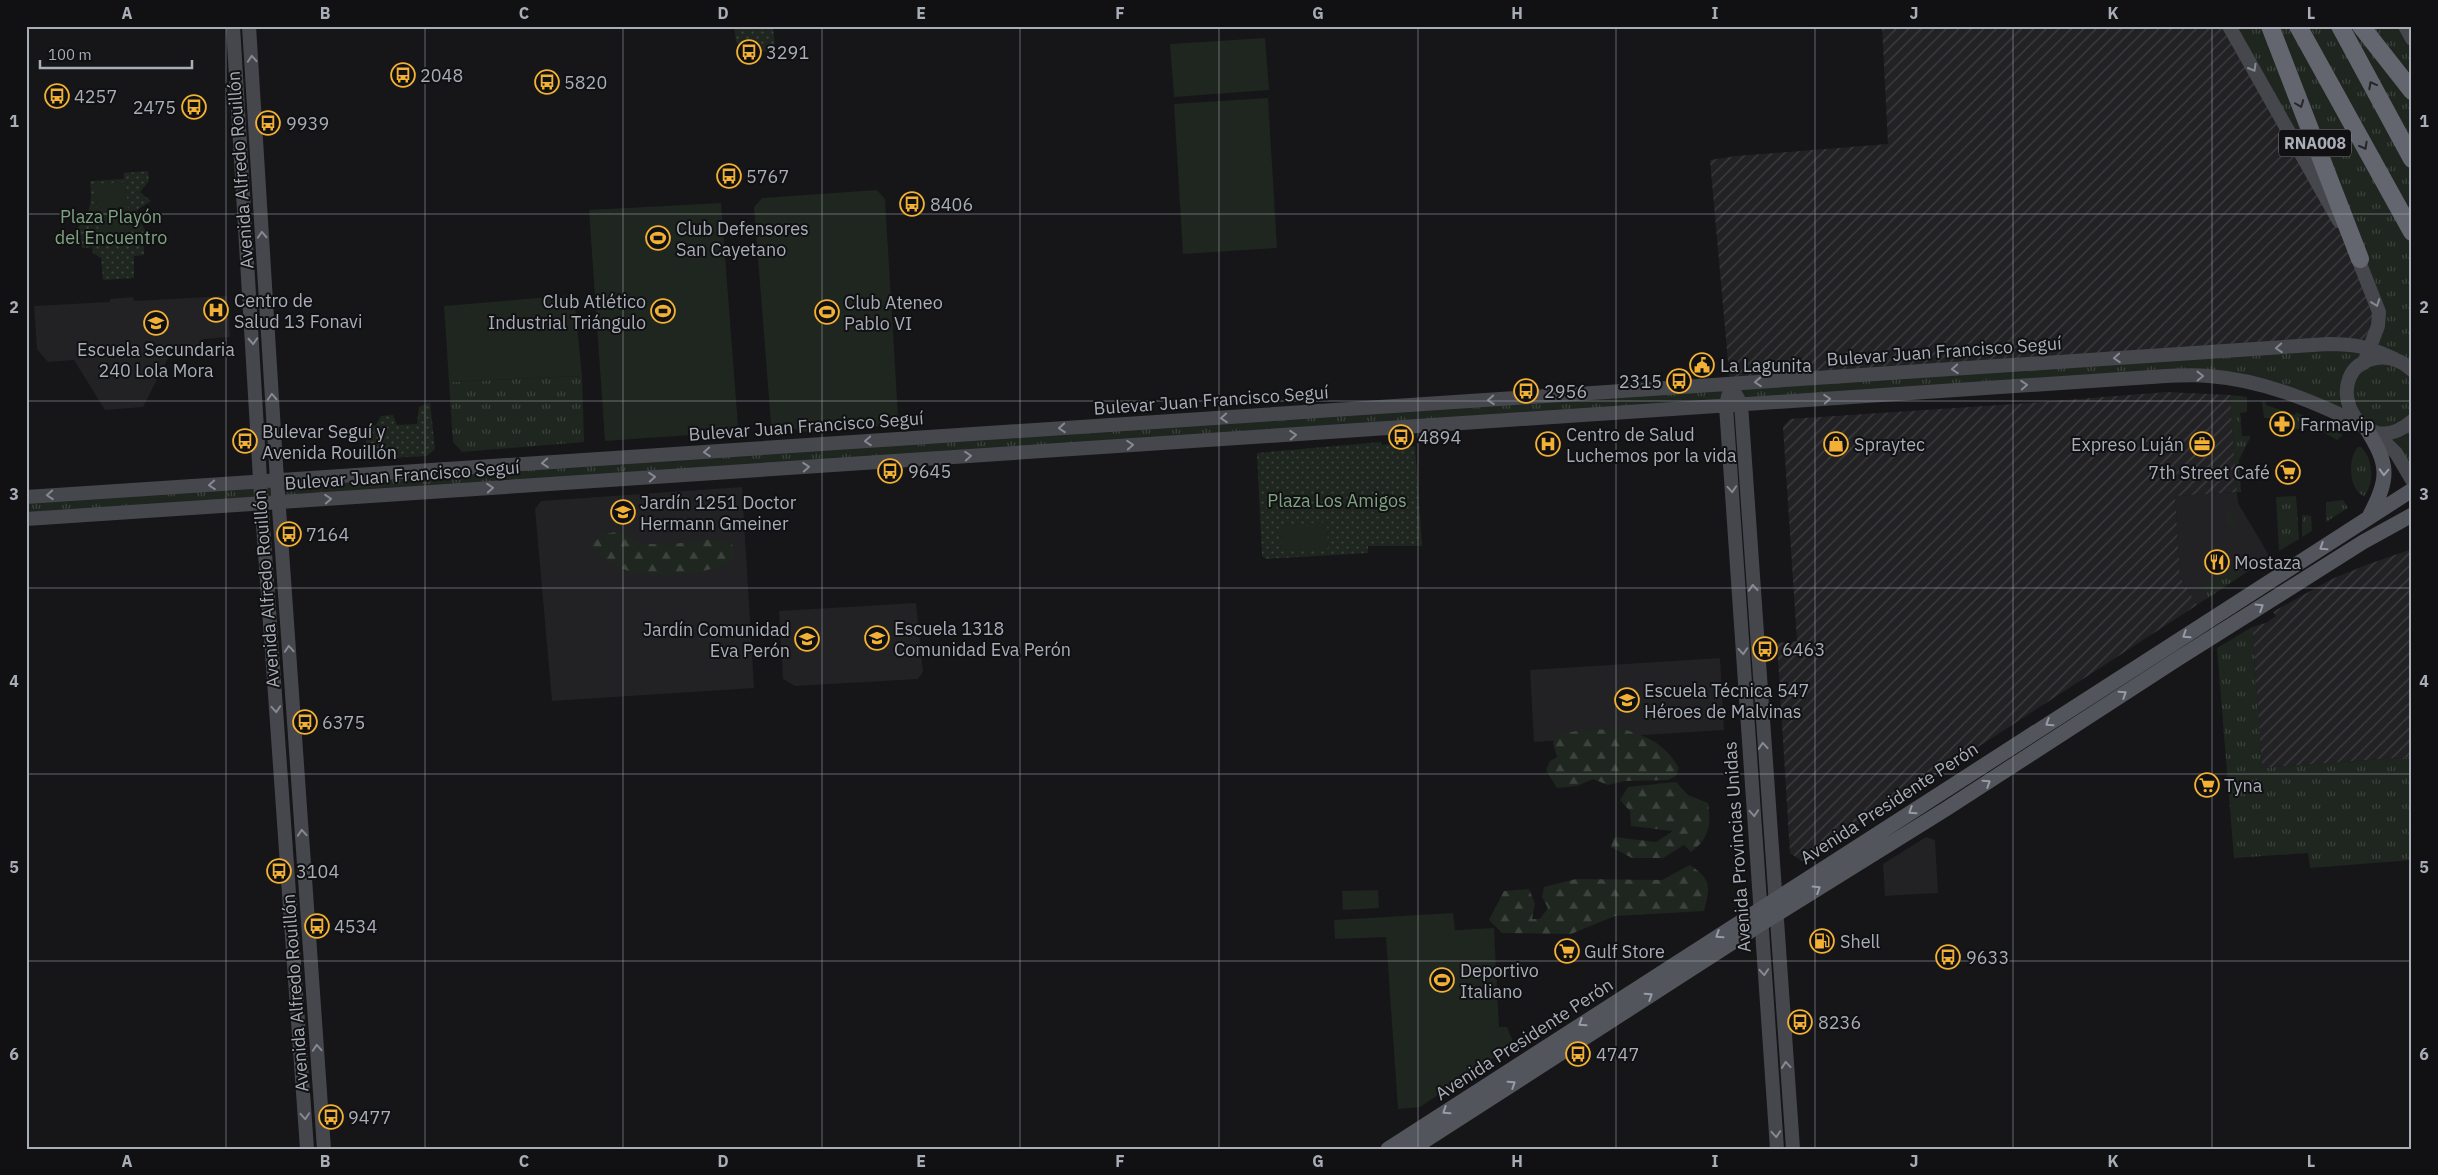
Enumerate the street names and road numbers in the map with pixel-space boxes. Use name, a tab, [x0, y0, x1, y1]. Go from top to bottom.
street label: Avenida Alfredo Rouillón	[222, 70, 258, 270]
road number: RNA008	[2279, 130, 2351, 156]
street label: Bulevar Juan Francisco Seguí	[1826, 331, 2063, 371]
street label: Bulevar Juan Francisco Seguí	[1093, 380, 1330, 420]
street label: Bulevar Juan Francisco Seguí	[688, 406, 925, 446]
street label: Bulevar Juan Francisco Seguí	[284, 455, 521, 495]
street label: Avenida Alfredo Rouillón	[248, 489, 284, 689]
street label: Avenida Presidente Perón	[1796, 737, 1982, 869]
street label: Avenida Provincias Unidas	[1718, 741, 1756, 953]
street label: Avenida Alfredo Rouillón	[277, 893, 313, 1093]
street label: Avenida Presidente Perón	[1431, 973, 1617, 1105]

